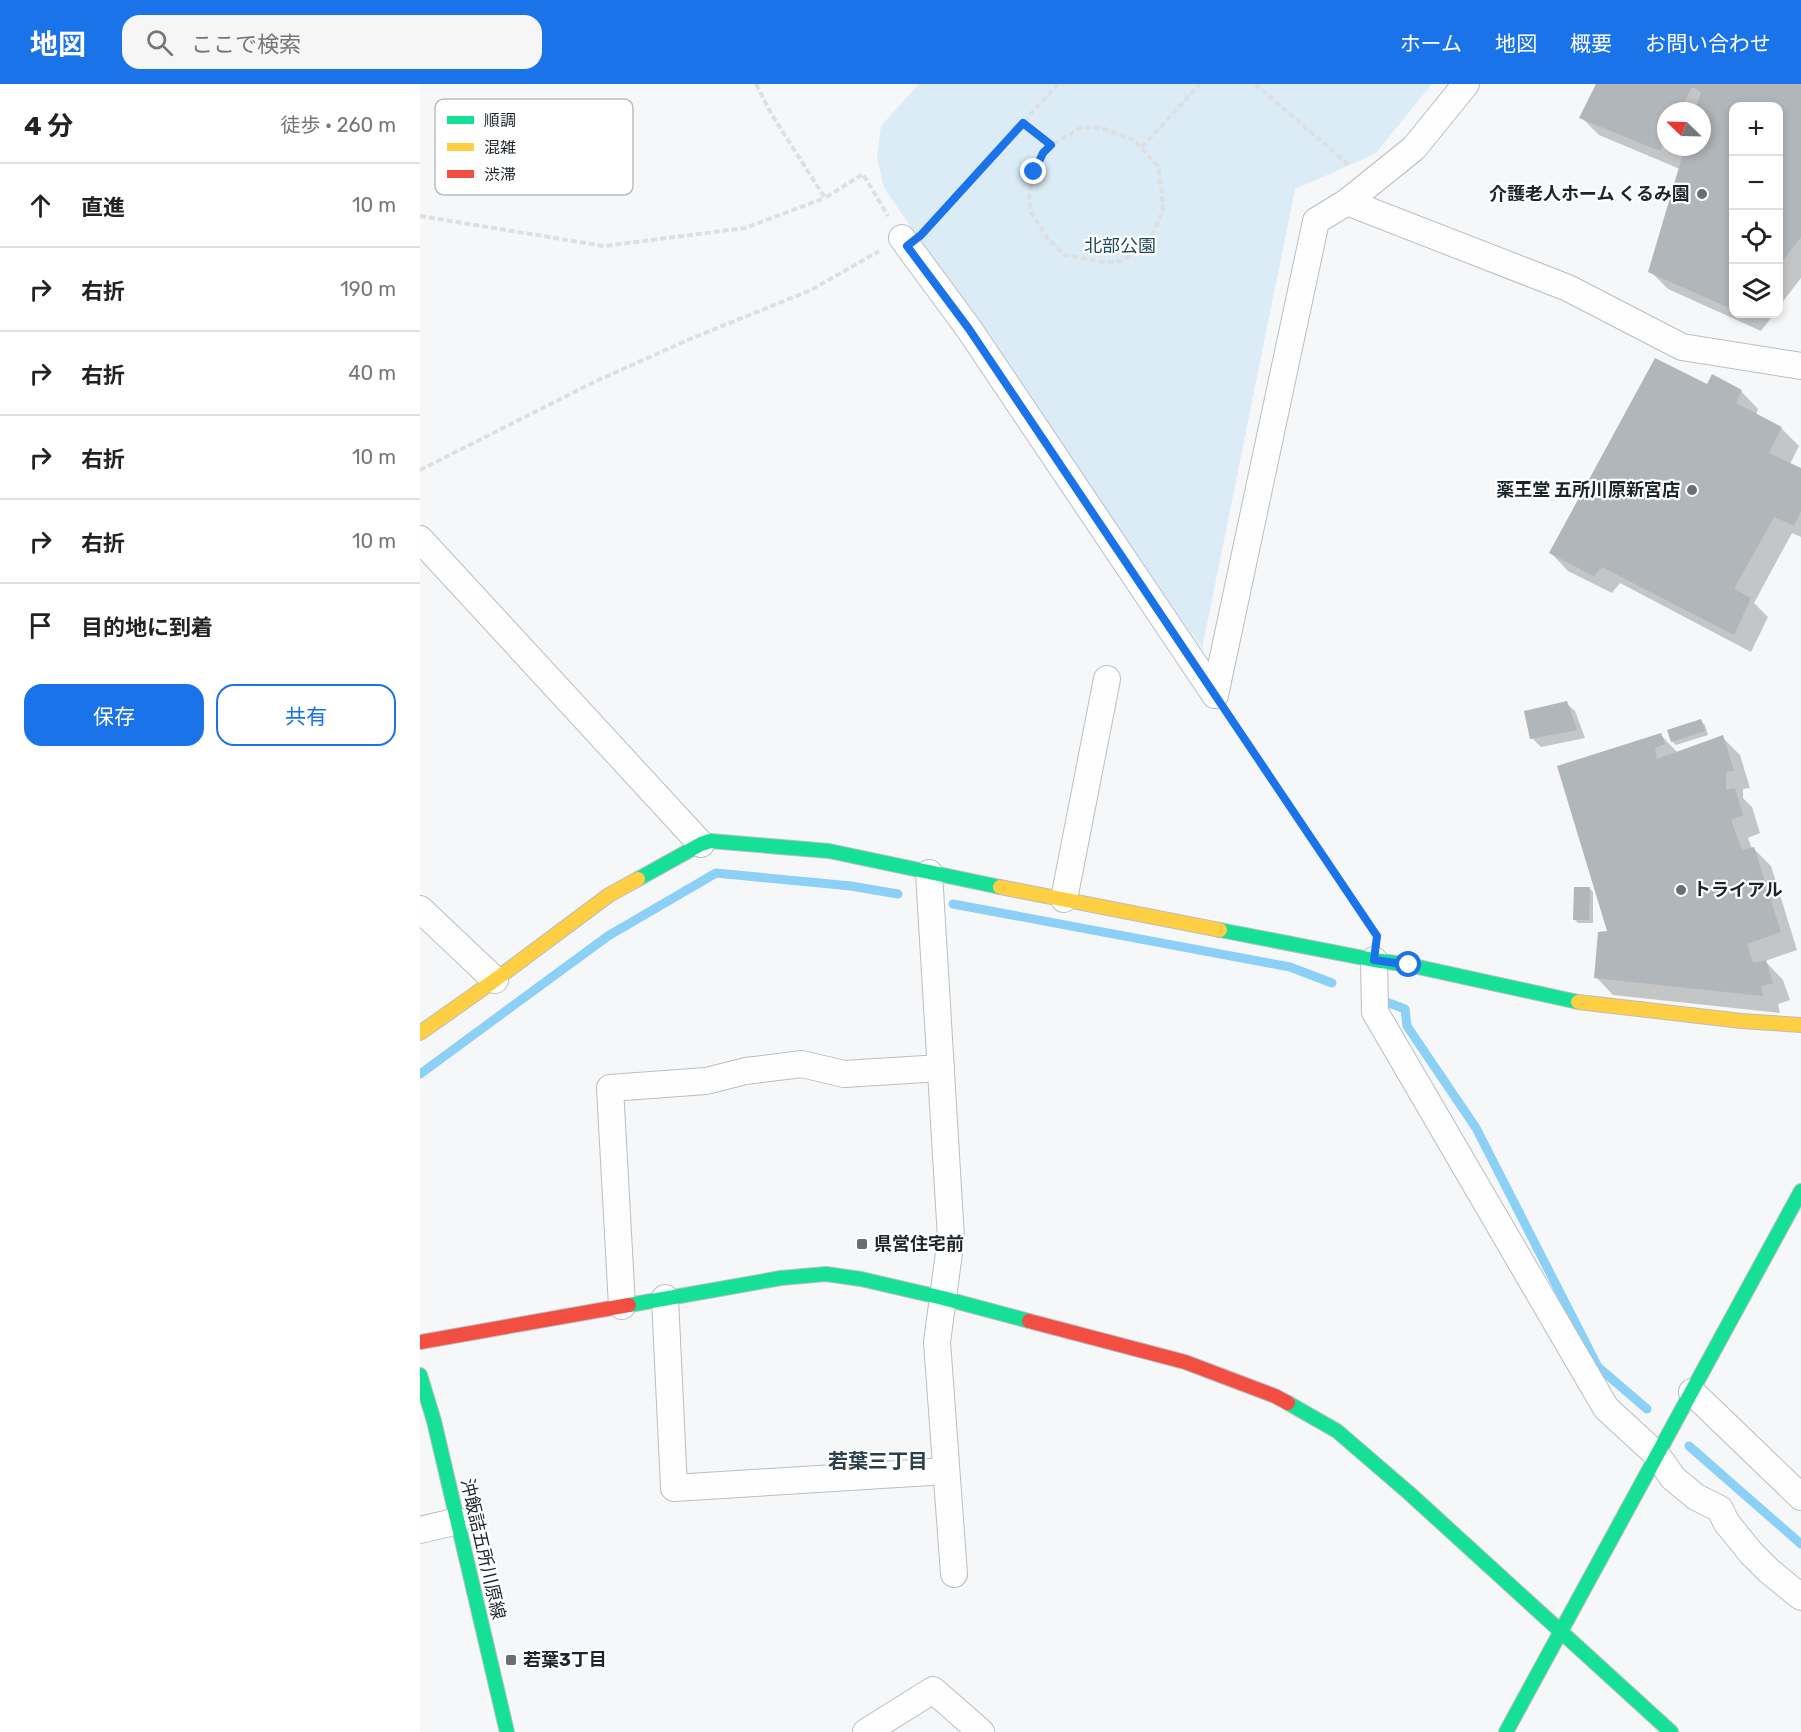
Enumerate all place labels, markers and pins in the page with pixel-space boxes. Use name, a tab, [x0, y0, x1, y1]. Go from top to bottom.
place label: 介護老人ホーム くるみ園	[1489, 183, 1690, 205]
marker: 介護老人ホーム くるみ園	[1695, 187, 1709, 201]
place label: 薬王堂 五所川原新宮店	[1496, 479, 1680, 501]
marker: 薬王堂 五所川原新宮店	[1685, 483, 1699, 497]
place label: トライアル	[1693, 879, 1783, 901]
marker: トライアル	[1674, 883, 1688, 897]
place label: 県営住宅前	[874, 1233, 964, 1255]
marker: 県営住宅前	[855, 1237, 869, 1251]
place label: 若葉3丁目	[523, 1649, 607, 1671]
marker: 若葉3丁目	[504, 1653, 518, 1667]

